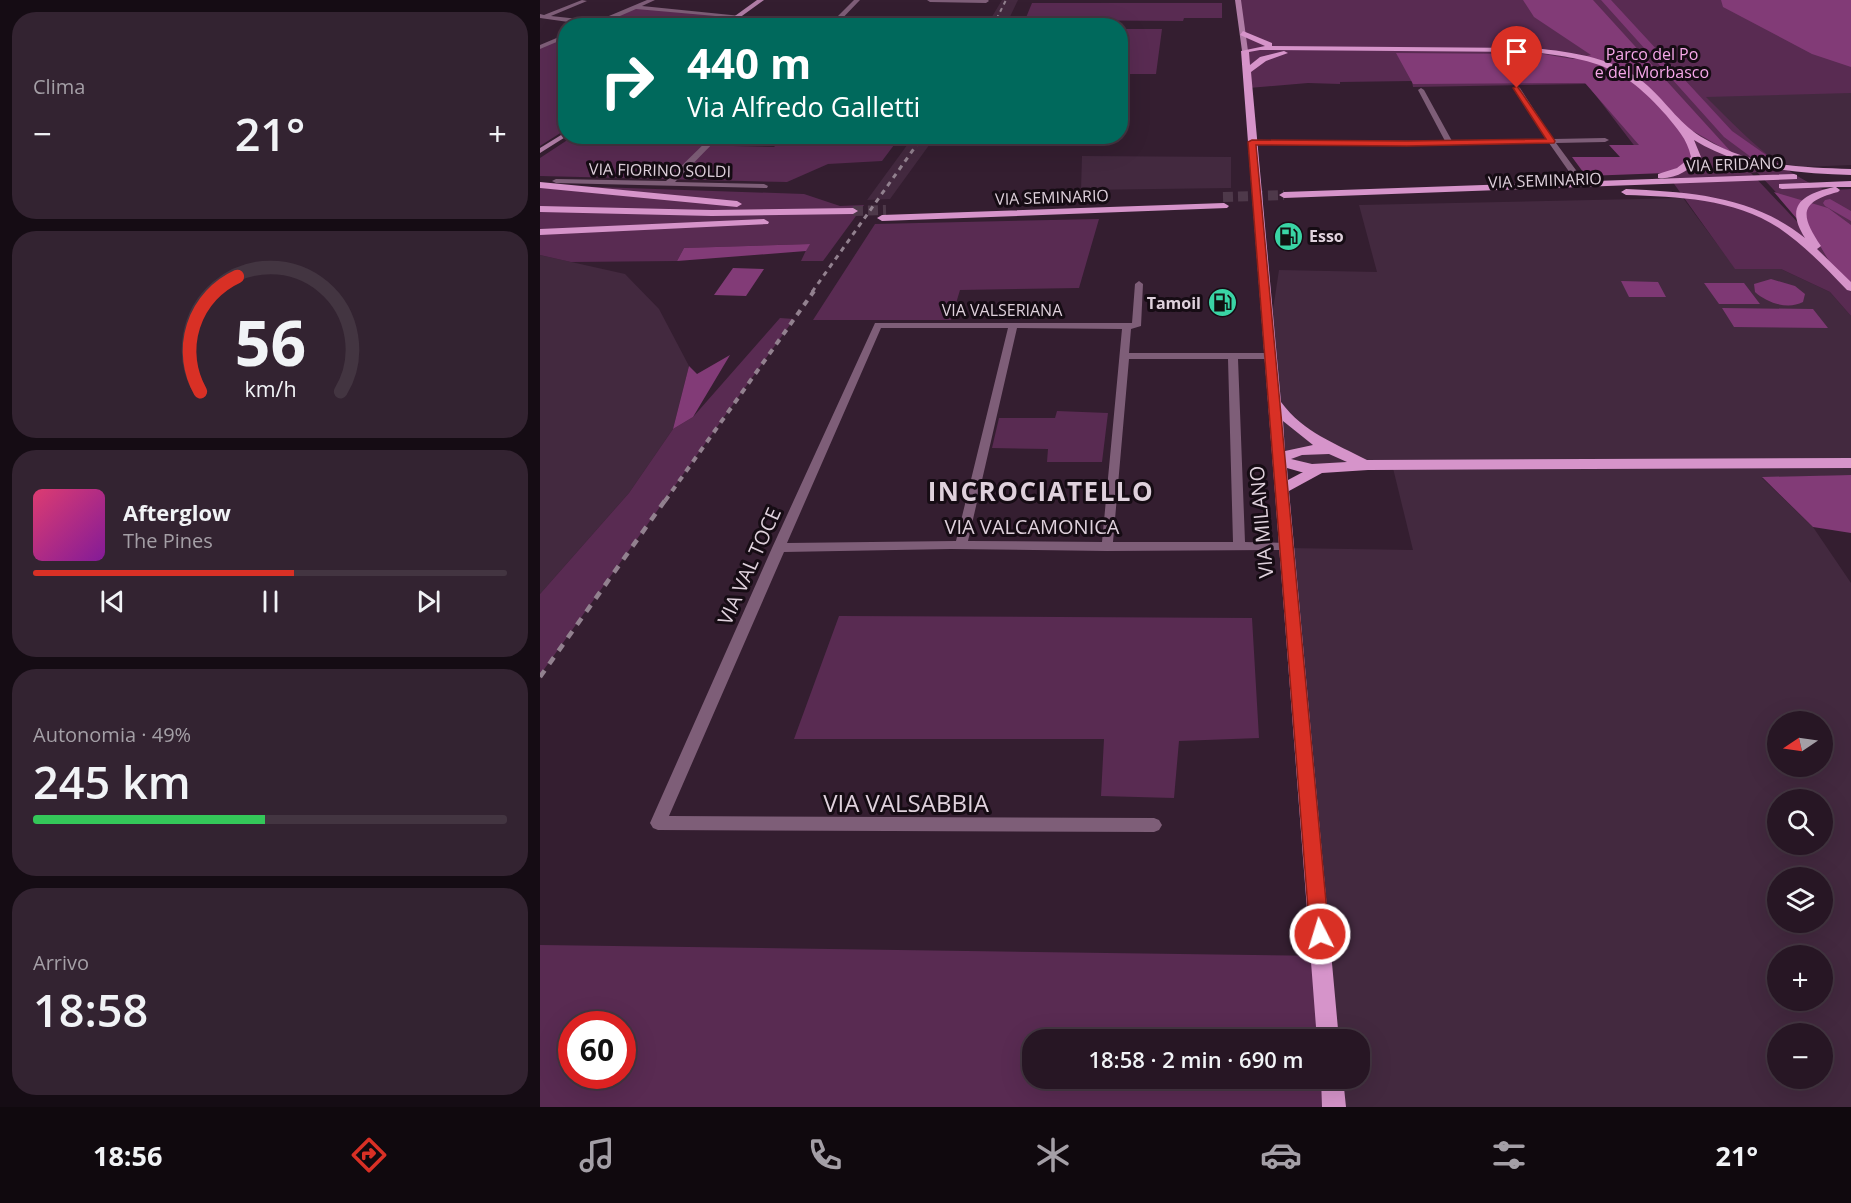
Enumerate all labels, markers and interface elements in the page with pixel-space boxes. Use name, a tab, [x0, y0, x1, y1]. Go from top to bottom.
pin	[1491, 26, 1542, 88]
text: 440 m	[687, 34, 811, 91]
icon: arrive	[1500, 35, 1533, 68]
icon: right	[588, 42, 666, 120]
park label: Parco del Po e del Morbasco	[1595, 43, 1709, 83]
text: Clima	[33, 73, 85, 100]
text: Via Alfredo Galletti	[687, 88, 920, 125]
text: 21°	[235, 103, 305, 164]
text: −	[33, 111, 52, 156]
text: +	[488, 111, 507, 156]
street label: VIA ERIDANO	[1686, 151, 1784, 177]
street label: VIA FIORINO SOLDI	[589, 158, 731, 182]
street label: VIA SEMINARIO	[1488, 167, 1602, 193]
street label: VIA SEMINARIO	[995, 184, 1109, 210]
fuel station icon: Esso	[1272, 220, 1304, 252]
place label: Esso	[1309, 225, 1344, 247]
fuel station icon: Tamoil	[1206, 287, 1238, 319]
place label: Tamoil	[1147, 292, 1201, 314]
text: 56	[234, 299, 306, 384]
street label: VIA VALSERIANA	[942, 299, 1063, 321]
text: km/h	[244, 374, 296, 403]
street label: VIA MILANO	[1243, 465, 1279, 579]
district label: INCROCIATELLO	[928, 473, 1154, 509]
text: Afterglow	[123, 497, 231, 527]
street label: VIA VAL TOCE	[711, 503, 787, 629]
street label: VIA VALCAMONICA	[944, 513, 1120, 540]
text: The Pines	[123, 527, 213, 554]
icon: previous	[96, 585, 129, 618]
icon: pause	[254, 585, 287, 618]
icon: next	[412, 585, 445, 618]
north arrow	[1767, 711, 1833, 777]
map controls	[1767, 711, 1833, 1089]
text: Autonomia · 49%	[33, 721, 191, 748]
text: 245 km	[33, 751, 191, 812]
street label: VIA VALSABBIA	[823, 786, 990, 819]
button: search	[1767, 789, 1833, 855]
button: layers	[1767, 867, 1833, 933]
position arrow	[1288, 902, 1352, 966]
button: +	[1767, 945, 1833, 1011]
text: Arrivo	[33, 949, 89, 976]
text: 18:58	[33, 979, 148, 1040]
speed limit sign: 60	[558, 1011, 636, 1089]
button: −	[1767, 1023, 1833, 1089]
text: 18:58 · 2 min · 690 m	[1088, 1044, 1304, 1074]
icon: directions	[348, 1134, 390, 1176]
icon: music	[576, 1134, 618, 1176]
icon: phone	[804, 1134, 846, 1176]
icon: climate	[1032, 1134, 1074, 1176]
icon: car	[1260, 1134, 1302, 1176]
icon: filters	[1488, 1134, 1530, 1176]
text: 18:56	[93, 1137, 162, 1174]
text: 21°	[1716, 1137, 1758, 1174]

